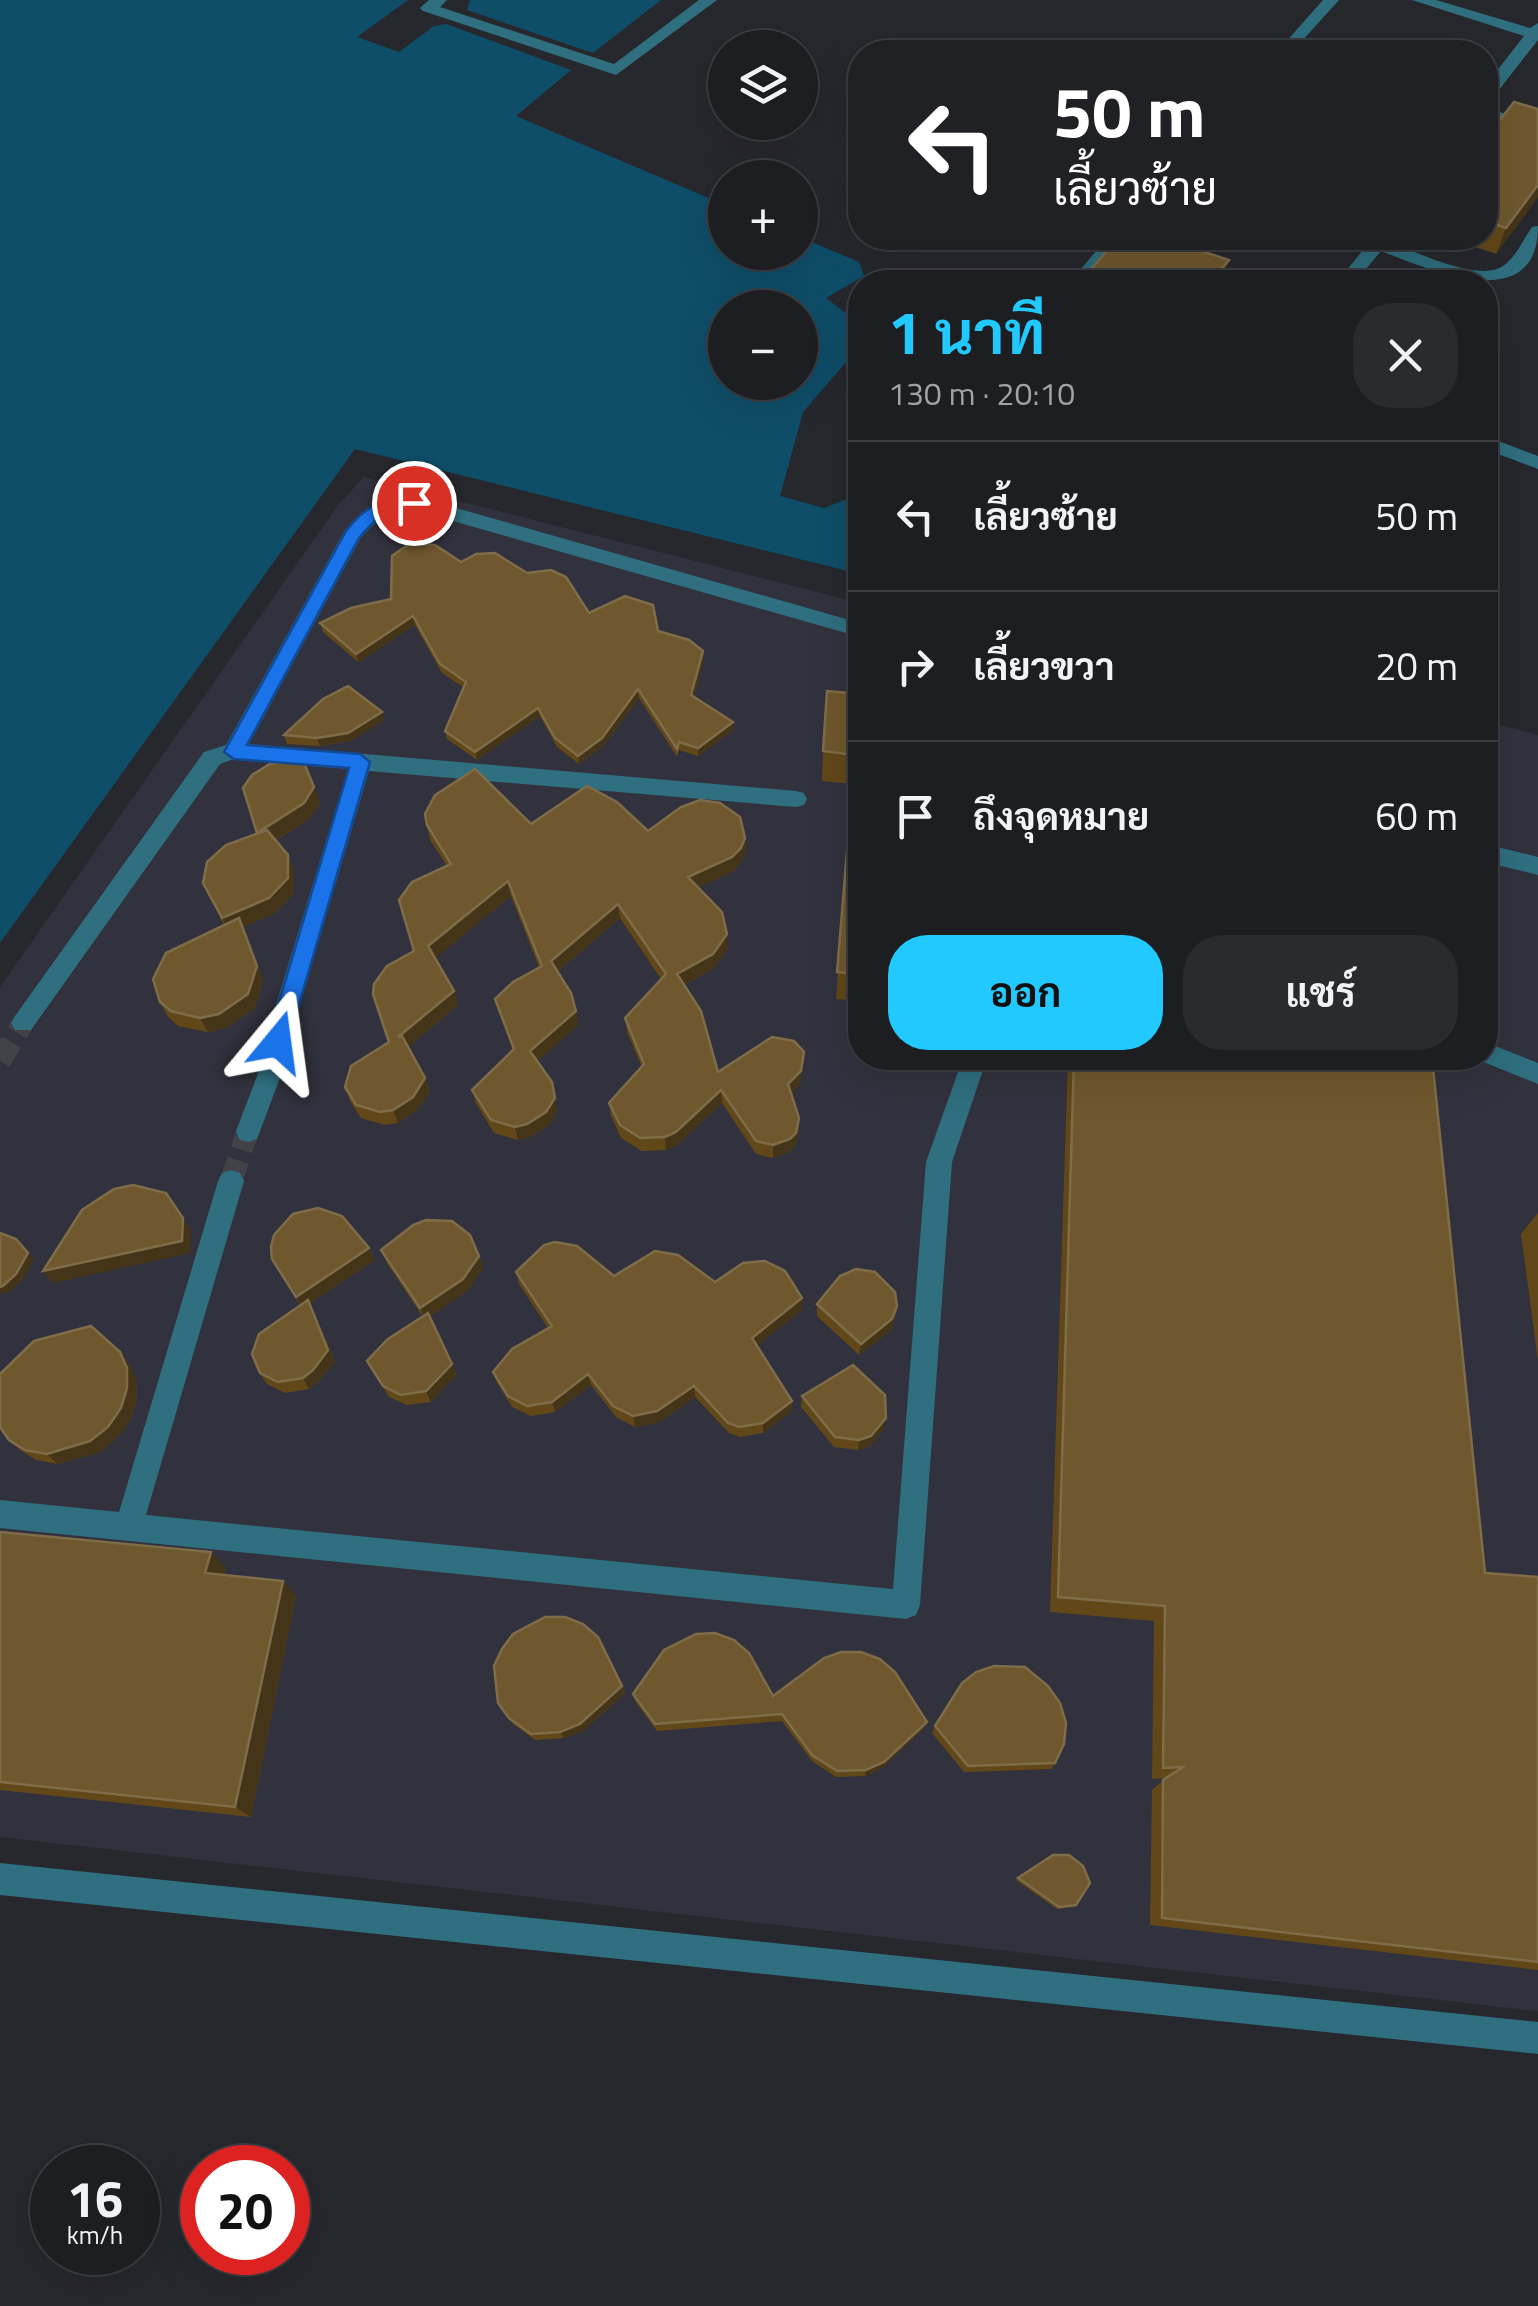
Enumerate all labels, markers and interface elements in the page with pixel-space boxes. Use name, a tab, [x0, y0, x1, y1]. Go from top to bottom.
map controls	[708, 30, 818, 400]
button: layers	[708, 30, 818, 140]
text: 50 m	[1053, 58, 1206, 164]
icon: left	[888, 80, 1018, 210]
text: เลี้ยวซ้าย	[1053, 154, 1217, 222]
button: +	[708, 160, 818, 270]
text: 1 นาที	[888, 286, 1045, 377]
button: −	[708, 290, 818, 400]
button: close	[1353, 303, 1458, 408]
text: 130 m · 20:10	[888, 369, 1075, 417]
pin	[372, 461, 457, 546]
icon: arrive	[387, 476, 442, 531]
text: เลี้ยวซ้าย	[973, 487, 1118, 545]
text: 50 m	[1375, 487, 1458, 545]
icon: left	[888, 489, 943, 544]
text: เลี้ยวขวา	[973, 637, 1115, 695]
text: 20 m	[1375, 637, 1458, 695]
icon: right	[888, 639, 943, 694]
text: ถึงจุดหมาย	[973, 787, 1149, 845]
text: 60 m	[1375, 787, 1458, 845]
icon: arrive	[888, 789, 943, 844]
button: ออก	[888, 935, 1163, 1050]
button: แชร์	[1183, 935, 1458, 1050]
position arrow	[226, 990, 330, 1094]
speed limit sign: 20	[180, 2145, 310, 2275]
text: 16	[67, 2160, 123, 2236]
text: km/h	[67, 2216, 123, 2254]

